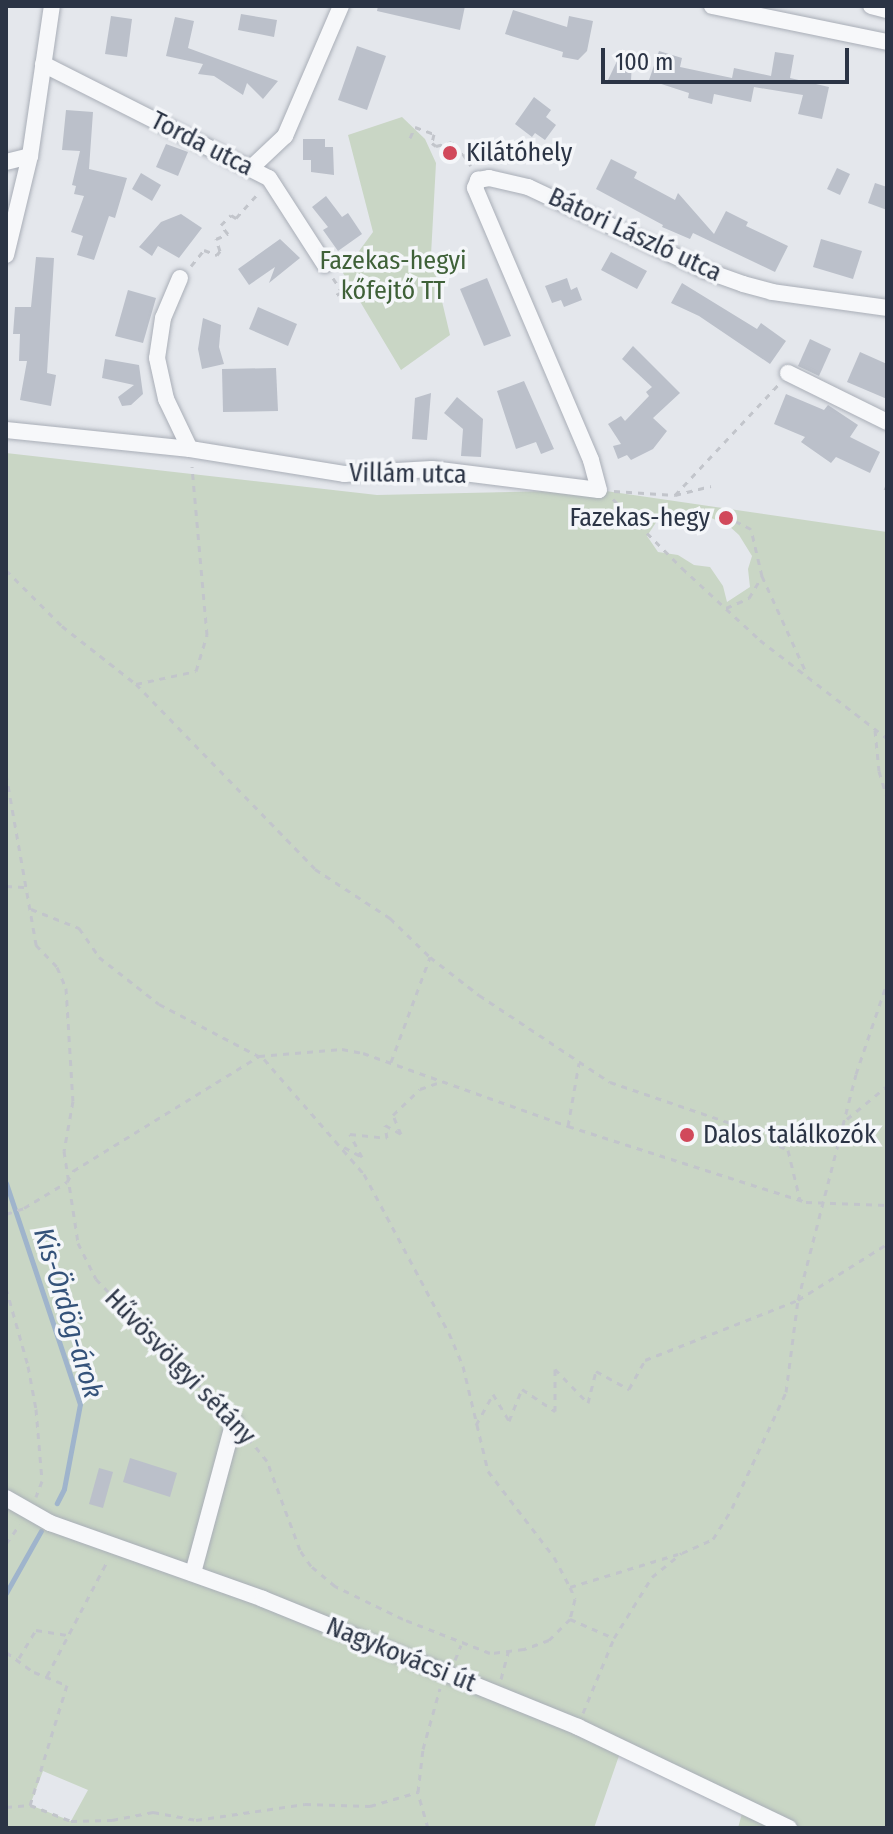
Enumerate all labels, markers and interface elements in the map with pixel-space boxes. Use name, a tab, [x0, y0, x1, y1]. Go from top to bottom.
scale bar	[605, 32, 853, 82]
text: 100 m	[615, 48, 673, 76]
street label: Torda utca	[146, 105, 258, 183]
place label: Kilátóhely	[466, 137, 572, 169]
marker: Kilátóhely	[441, 144, 459, 162]
street label: Bátori László utca	[543, 181, 727, 289]
park label: Fazekas-hegyi kőfejtő TT	[319, 245, 467, 306]
street label: Villám utca	[349, 457, 467, 491]
place label: Fazekas-hegy	[569, 502, 710, 534]
marker: Fazekas-hegy	[717, 509, 735, 527]
place label: Dalos találkozók	[703, 1119, 876, 1151]
marker: Dalos találkozók	[678, 1126, 696, 1144]
water label: Kis-Ördög-árok	[26, 1224, 110, 1402]
street label: Hűvösvölgyi sétány	[98, 1283, 262, 1451]
street label: Nagykovácsi út	[322, 1611, 480, 1699]

